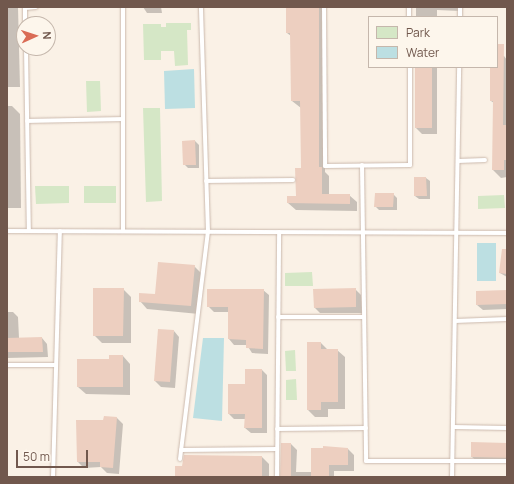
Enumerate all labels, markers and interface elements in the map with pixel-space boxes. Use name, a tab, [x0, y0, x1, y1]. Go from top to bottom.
north arrow	[16, 16, 56, 56]
legend	[368, 16, 498, 68]
text: Park	[406, 24, 430, 41]
text: N	[40, 31, 55, 40]
text: Water	[406, 44, 439, 61]
scale bar	[18, 442, 90, 468]
text: 50 m	[23, 448, 50, 465]

